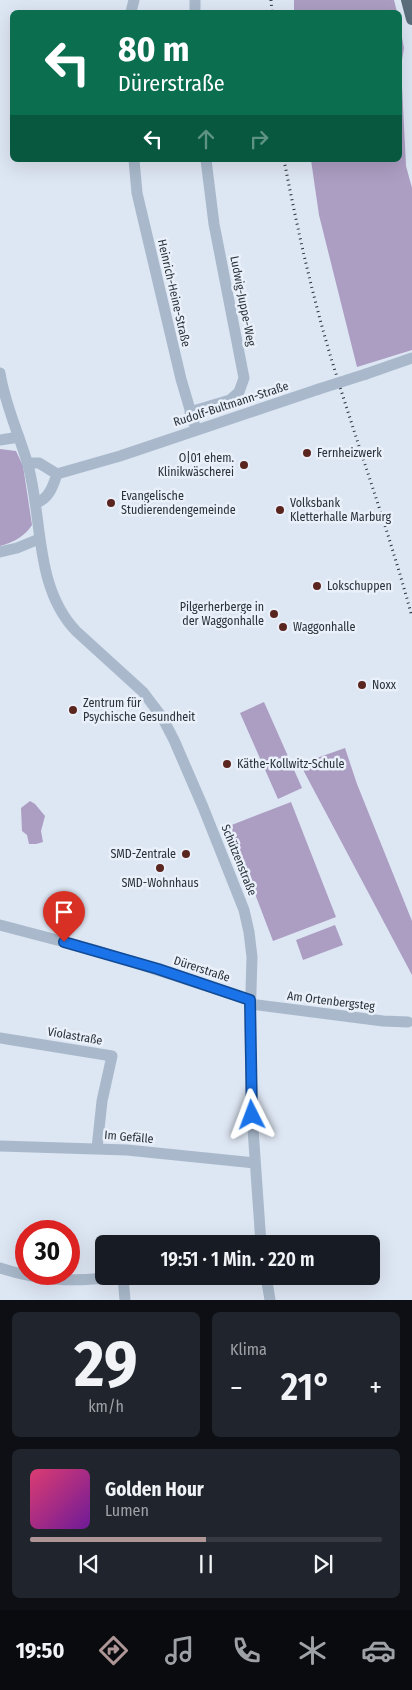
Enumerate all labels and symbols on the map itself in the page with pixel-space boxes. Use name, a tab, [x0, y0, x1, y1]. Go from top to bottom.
street label: Heinrich-Heine-Straße	[155, 238, 193, 348]
street label: Ludwig-Juppe-Weg	[227, 255, 259, 348]
street label: Rudolf-Bultmann-Straße	[172, 379, 290, 429]
place label: Fernheizwerk	[317, 446, 382, 460]
marker: Fernheizwerk	[301, 447, 313, 459]
place label: O|01 ehem. Klinikwäscherei	[158, 451, 234, 479]
marker: O|01 ehem. Klinikwäscherei	[238, 459, 250, 471]
place label: Evangelische Studierendengemeinde	[121, 489, 236, 517]
place label: Volksbank Kletterhalle Marburg	[290, 496, 392, 524]
marker: Evangelische Studierendengemeinde	[105, 497, 117, 509]
marker: Volksbank Kletterhalle Marburg	[274, 504, 286, 516]
place label: Lokschuppen	[327, 579, 392, 593]
marker: Lokschuppen	[311, 580, 323, 592]
place label: Pilgerherberge in der Waggonhalle	[180, 600, 264, 628]
marker: Pilgerherberge in der Waggonhalle	[268, 608, 280, 620]
place label: Waggonhalle	[293, 620, 355, 634]
marker: Waggonhalle	[277, 621, 289, 633]
place label: Noxx	[372, 678, 397, 692]
marker: Noxx	[356, 679, 368, 691]
place label: Zentrum für Psychische Gesundheit	[83, 696, 195, 724]
marker: Zentrum für Psychische Gesundheit	[67, 704, 79, 716]
place label: Käthe-Kollwitz-Schule	[237, 757, 344, 771]
marker: Käthe-Kollwitz-Schule	[221, 758, 233, 770]
street label: Schützenstraße	[218, 822, 260, 898]
place label: SMD-Zentrale	[110, 847, 176, 861]
marker: SMD-Zentrale	[180, 848, 192, 860]
marker: SMD-Wohnhaus	[154, 862, 166, 874]
place label: SMD-Wohnhaus	[121, 876, 199, 890]
pin	[43, 891, 85, 942]
street label: Dürerstraße	[172, 953, 232, 985]
street label: Am Ortenbergsteg	[286, 989, 376, 1013]
street label: Violastraße	[46, 1024, 104, 1048]
position arrow	[225, 1088, 277, 1140]
street label: Im Gefälle	[104, 1128, 154, 1146]
speed limit sign: 30	[15, 1220, 80, 1285]

